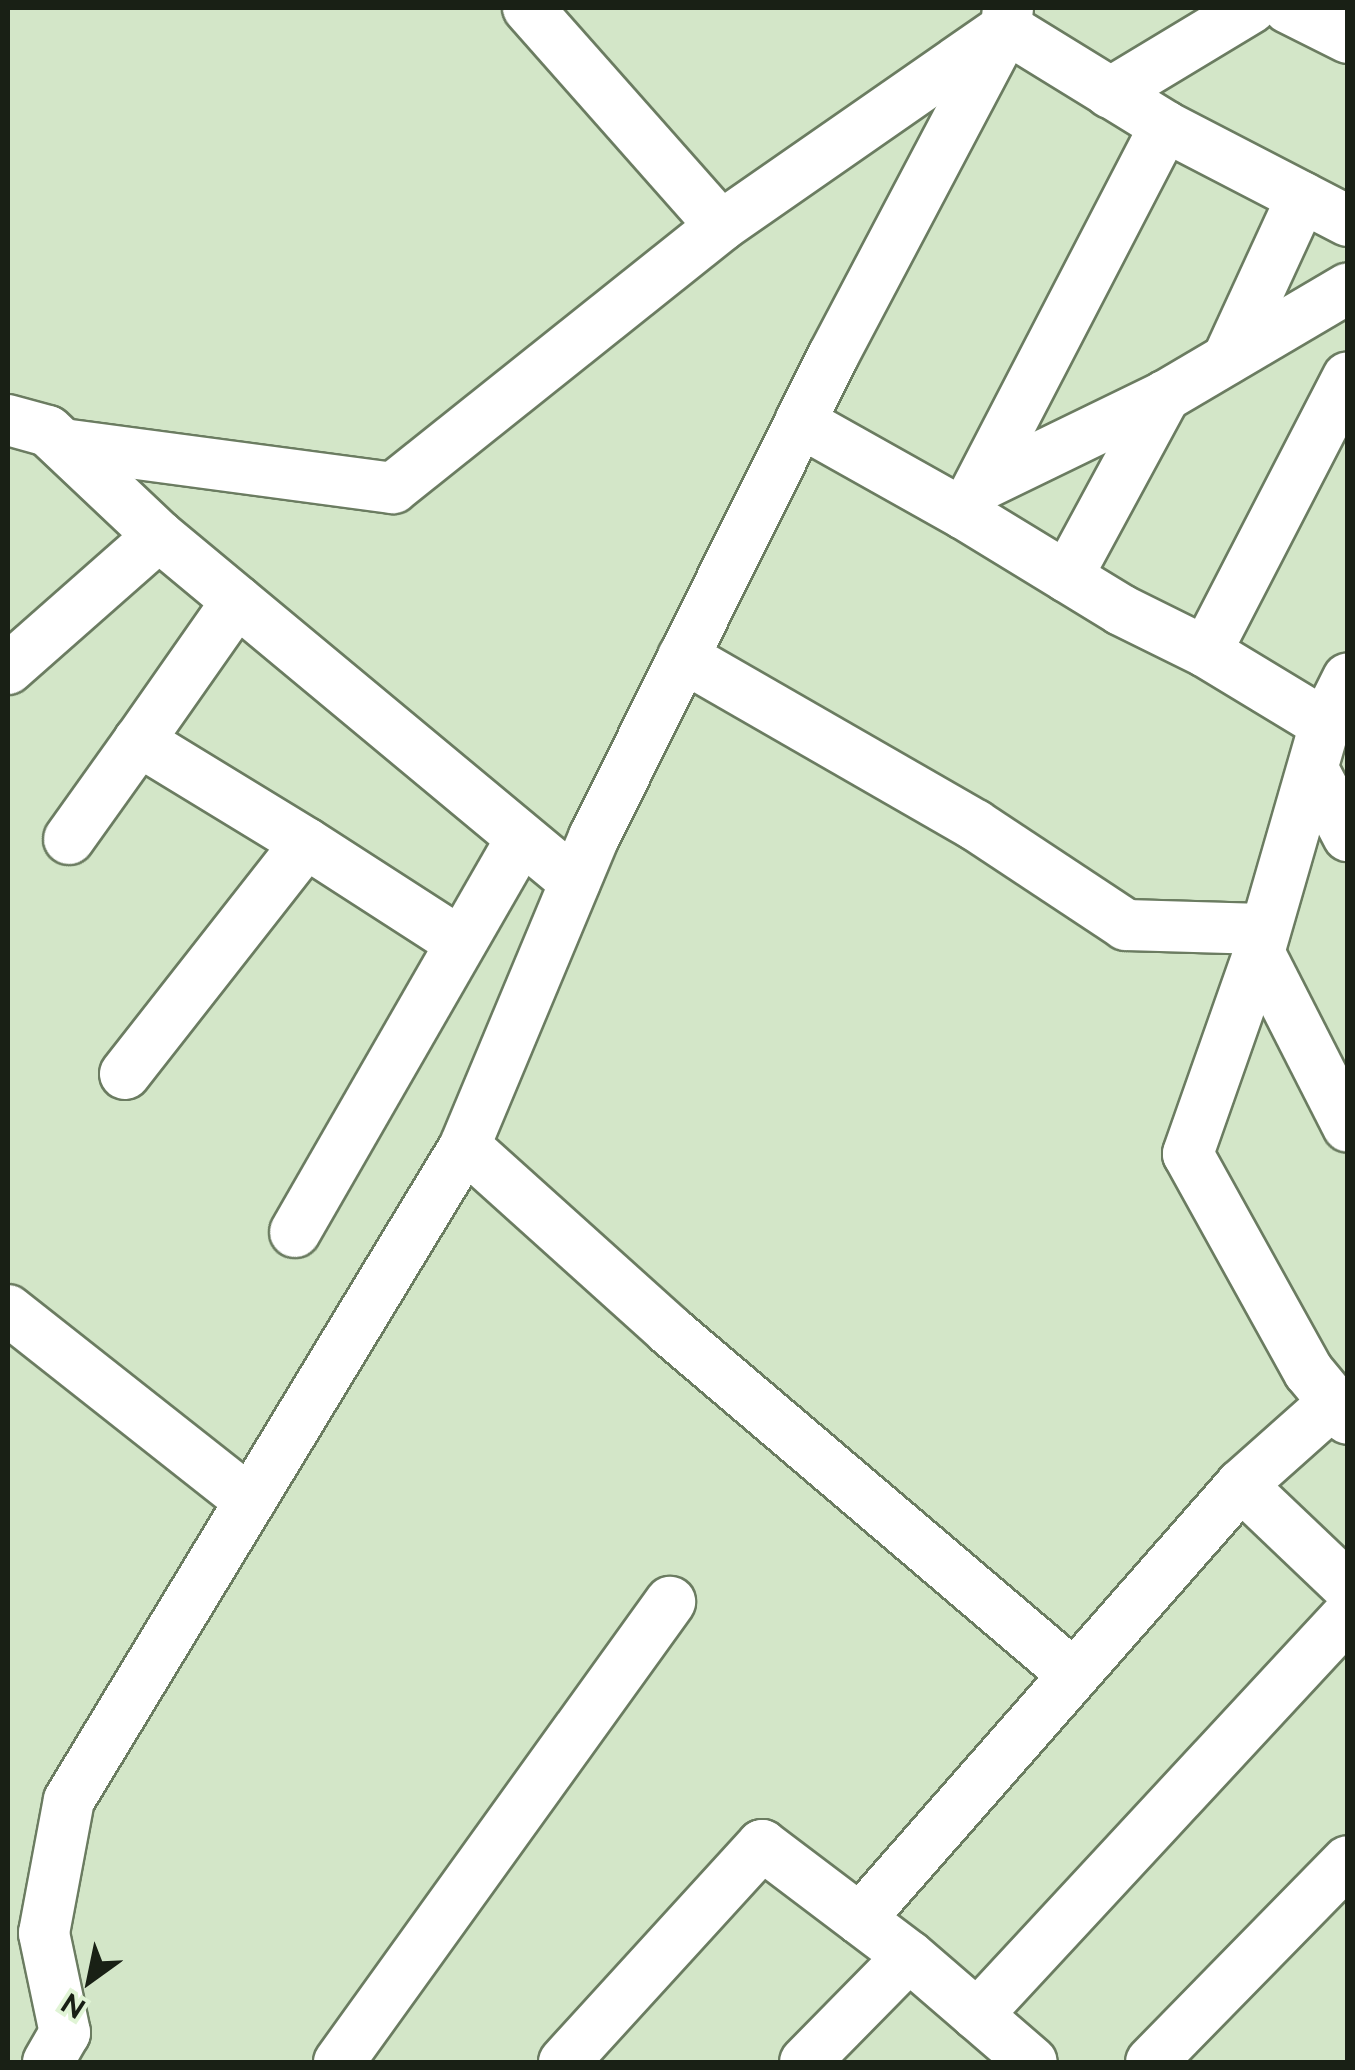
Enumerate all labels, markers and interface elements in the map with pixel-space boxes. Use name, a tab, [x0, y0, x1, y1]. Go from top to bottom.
north arrow	[40, 1930, 140, 2030]
text: N	[55, 1986, 91, 2025]

